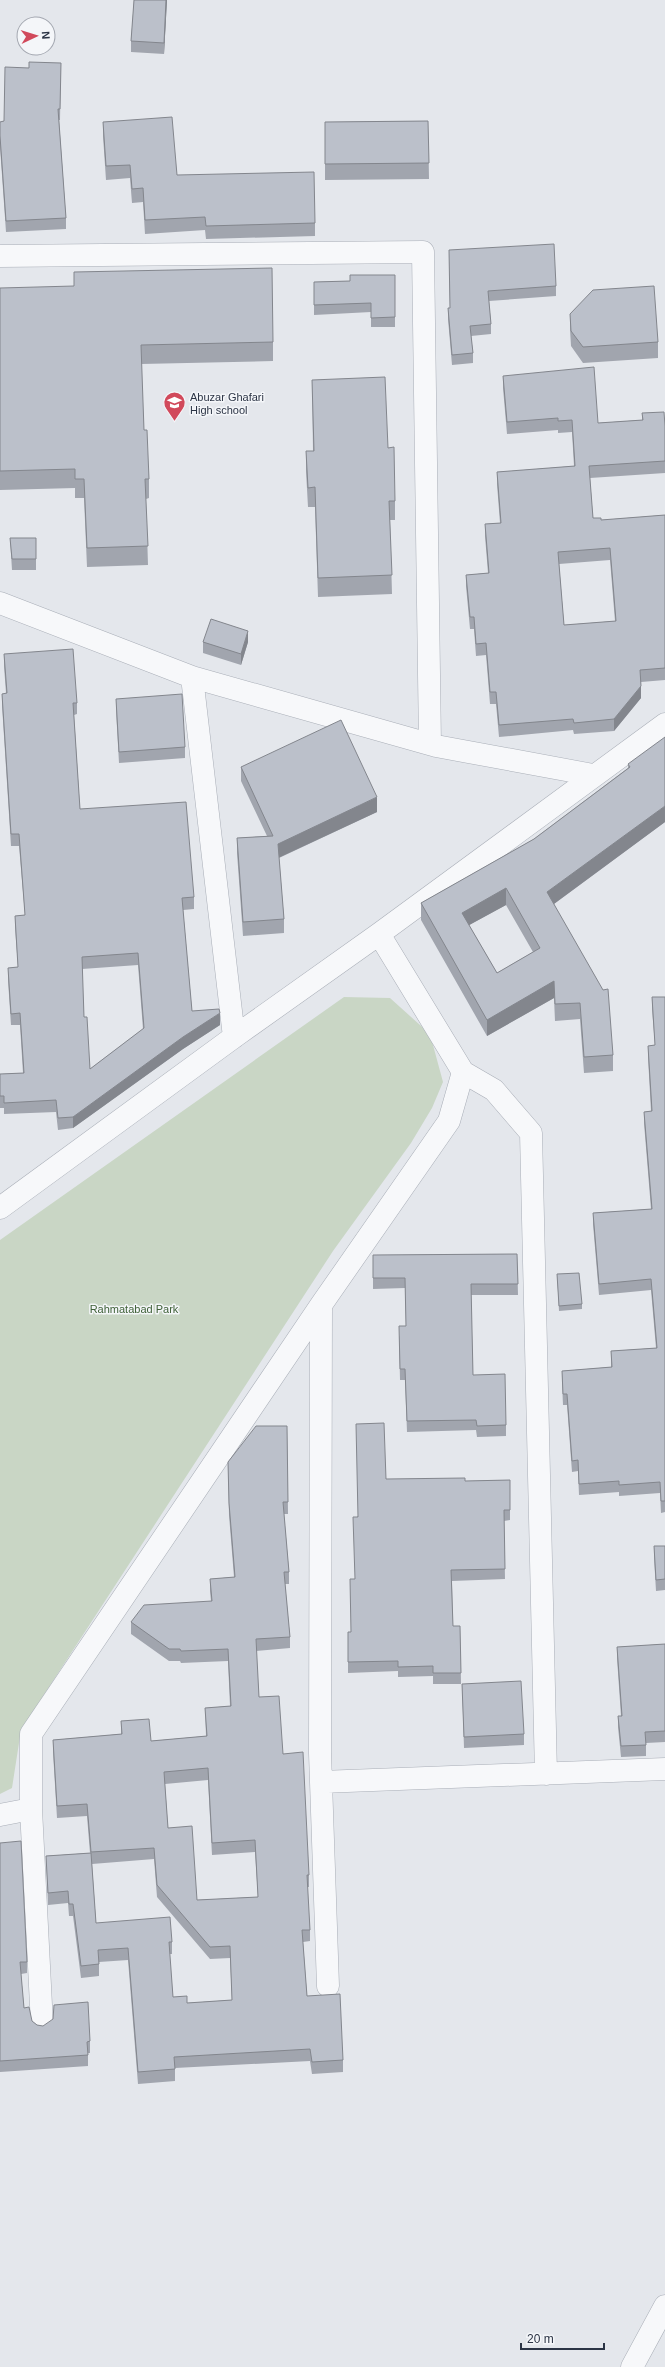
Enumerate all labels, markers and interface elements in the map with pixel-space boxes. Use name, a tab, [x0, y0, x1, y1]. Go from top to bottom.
north arrow	[16, 16, 56, 56]
text: N	[40, 31, 52, 40]
school or university icon: Abuzar Ghafari High school	[162, 390, 188, 423]
place label: Abuzar Ghafari High school	[190, 391, 264, 416]
park label: Rahmatabad Park	[90, 1303, 179, 1315]
scale bar	[521, 2325, 604, 2351]
text: 20 m	[527, 2332, 554, 2346]

